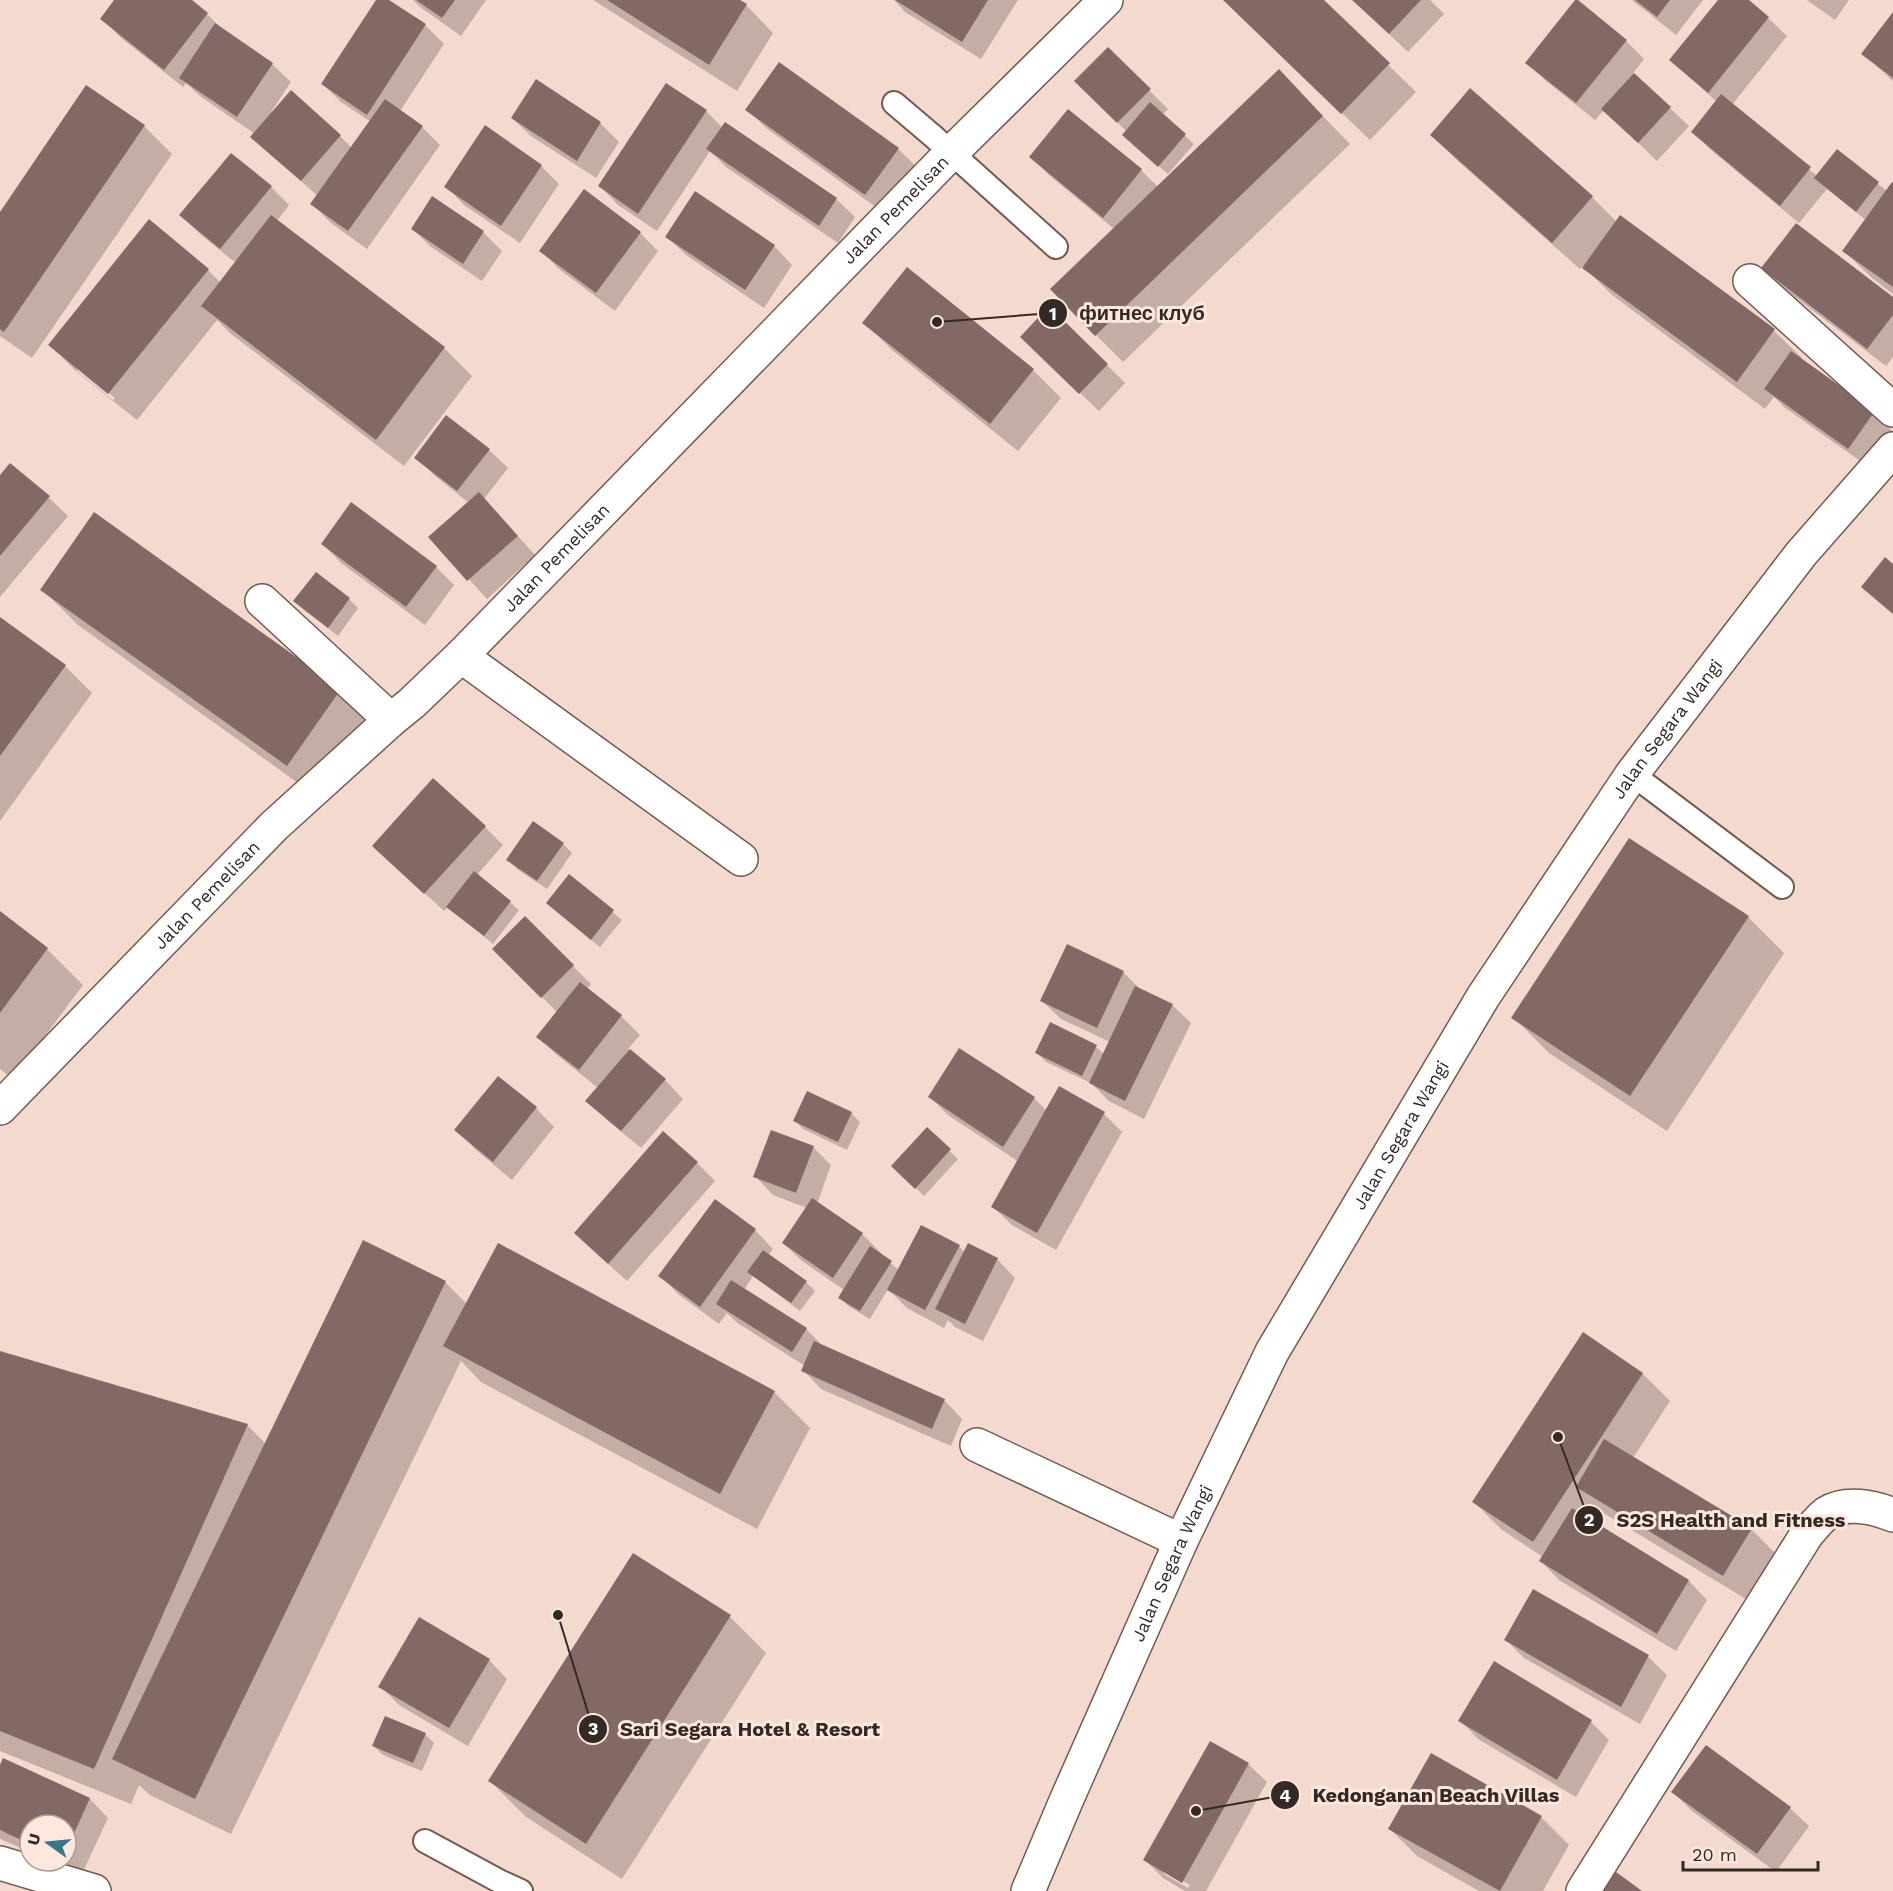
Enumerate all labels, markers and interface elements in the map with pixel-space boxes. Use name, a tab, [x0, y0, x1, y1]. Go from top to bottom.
street label: Jalan Pemelisan	[838, 151, 953, 268]
callout: фитнес клуб	[1038, 294, 1217, 332]
text: фитнес клуб	[1079, 301, 1205, 325]
text: 1	[1049, 303, 1057, 324]
street label: Jalan Pemelisan	[499, 499, 614, 616]
street label: Jalan Segara Wangi	[1607, 655, 1726, 803]
street label: Jalan Pemelisan	[149, 836, 264, 953]
street label: Jalan Segara Wangi	[1348, 1057, 1453, 1213]
street label: Jalan Segara Wangi	[1127, 1481, 1216, 1645]
callout: S2S Health and Fitness	[1574, 1501, 1857, 1539]
text: S2S Health and Fitness	[1616, 1508, 1846, 1532]
text: 2	[1584, 1509, 1594, 1530]
callout: Sari Segara Hotel & Resort	[578, 1710, 892, 1748]
text: Sari Segara Hotel & Resort	[620, 1717, 880, 1741]
text: 3	[588, 1718, 598, 1739]
callout: Kedonganan Beach Villas	[1270, 1776, 1572, 1814]
text: Kedonganan Beach Villas	[1312, 1783, 1560, 1807]
text: 4	[1279, 1785, 1291, 1806]
north arrow	[18, 1813, 78, 1873]
text: U	[23, 1831, 45, 1847]
scale bar	[1683, 1834, 1818, 1872]
text: 20 m	[1692, 1844, 1737, 1865]

